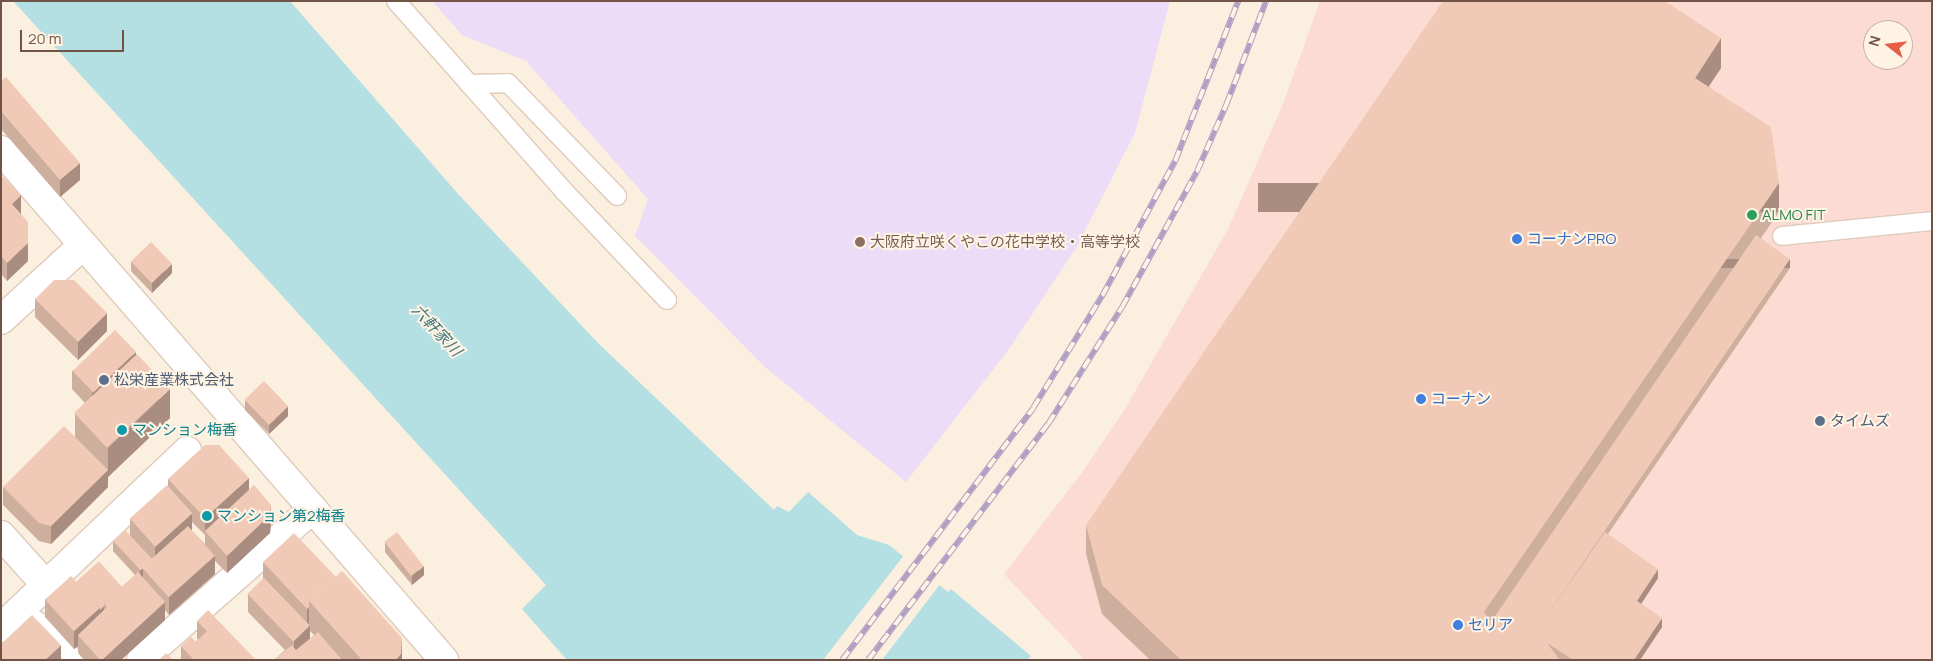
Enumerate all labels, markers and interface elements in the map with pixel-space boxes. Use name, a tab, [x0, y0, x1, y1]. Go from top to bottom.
scale bar	[22, 20, 126, 52]
north arrow	[1863, 20, 1913, 70]
text: 20 m	[28, 28, 61, 49]
text: N	[1864, 34, 1885, 48]
place label: ALMO FIT	[1762, 206, 1826, 224]
marker: ALMO FIT	[1746, 209, 1758, 221]
place label: コーナンPRO	[1527, 230, 1616, 248]
place label: 大阪府立咲くやこの花中学校・高等学校	[870, 233, 1140, 251]
marker: コーナンPRO	[1511, 233, 1523, 245]
marker: 大阪府立咲くやこの花中学校・高等学校	[854, 236, 866, 248]
water label: 六軒家川	[408, 300, 466, 360]
place label: 松栄産業株式会社	[114, 371, 234, 389]
marker: 松栄産業株式会社	[98, 374, 110, 386]
place label: コーナン	[1431, 390, 1491, 408]
marker: コーナン	[1415, 393, 1427, 405]
place label: タイムズ	[1830, 412, 1890, 430]
marker: タイムズ	[1814, 415, 1826, 427]
place label: マンション梅香	[132, 421, 237, 439]
marker: マンション梅香	[116, 424, 128, 436]
place label: マンション第2梅香	[217, 507, 346, 525]
marker: マンション第2梅香	[201, 510, 213, 522]
place label: セリア	[1468, 616, 1513, 634]
marker: セリア	[1452, 619, 1464, 631]

